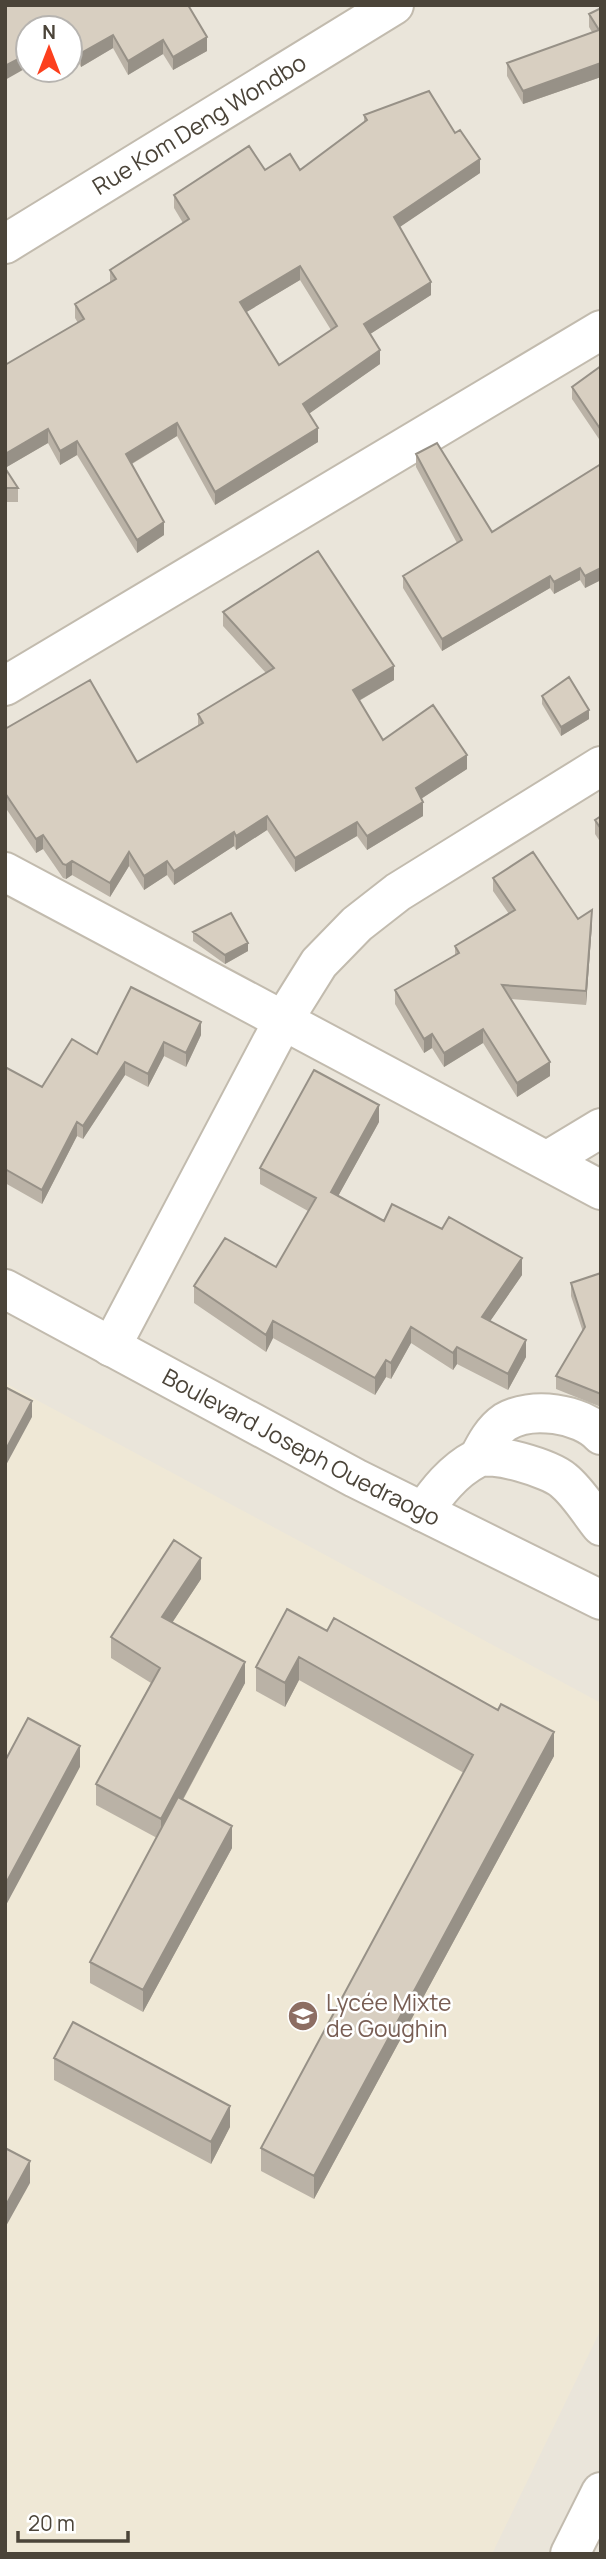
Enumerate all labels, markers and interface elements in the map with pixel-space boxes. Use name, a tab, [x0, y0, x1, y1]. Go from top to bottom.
north arrow	[14, 14, 84, 84]
text: N	[42, 19, 56, 45]
street label: Rue Kom Deng Wondbo	[86, 46, 312, 202]
street label: Boulevard Joseph Ouedraogo	[157, 1360, 446, 1533]
place label: Lycée Mixte de Goughin	[326, 1986, 452, 2044]
school or university icon: Lycée Mixte de Goughin	[286, 1999, 320, 2033]
scale bar	[18, 2500, 128, 2544]
text: 20 m	[28, 2509, 75, 2537]

